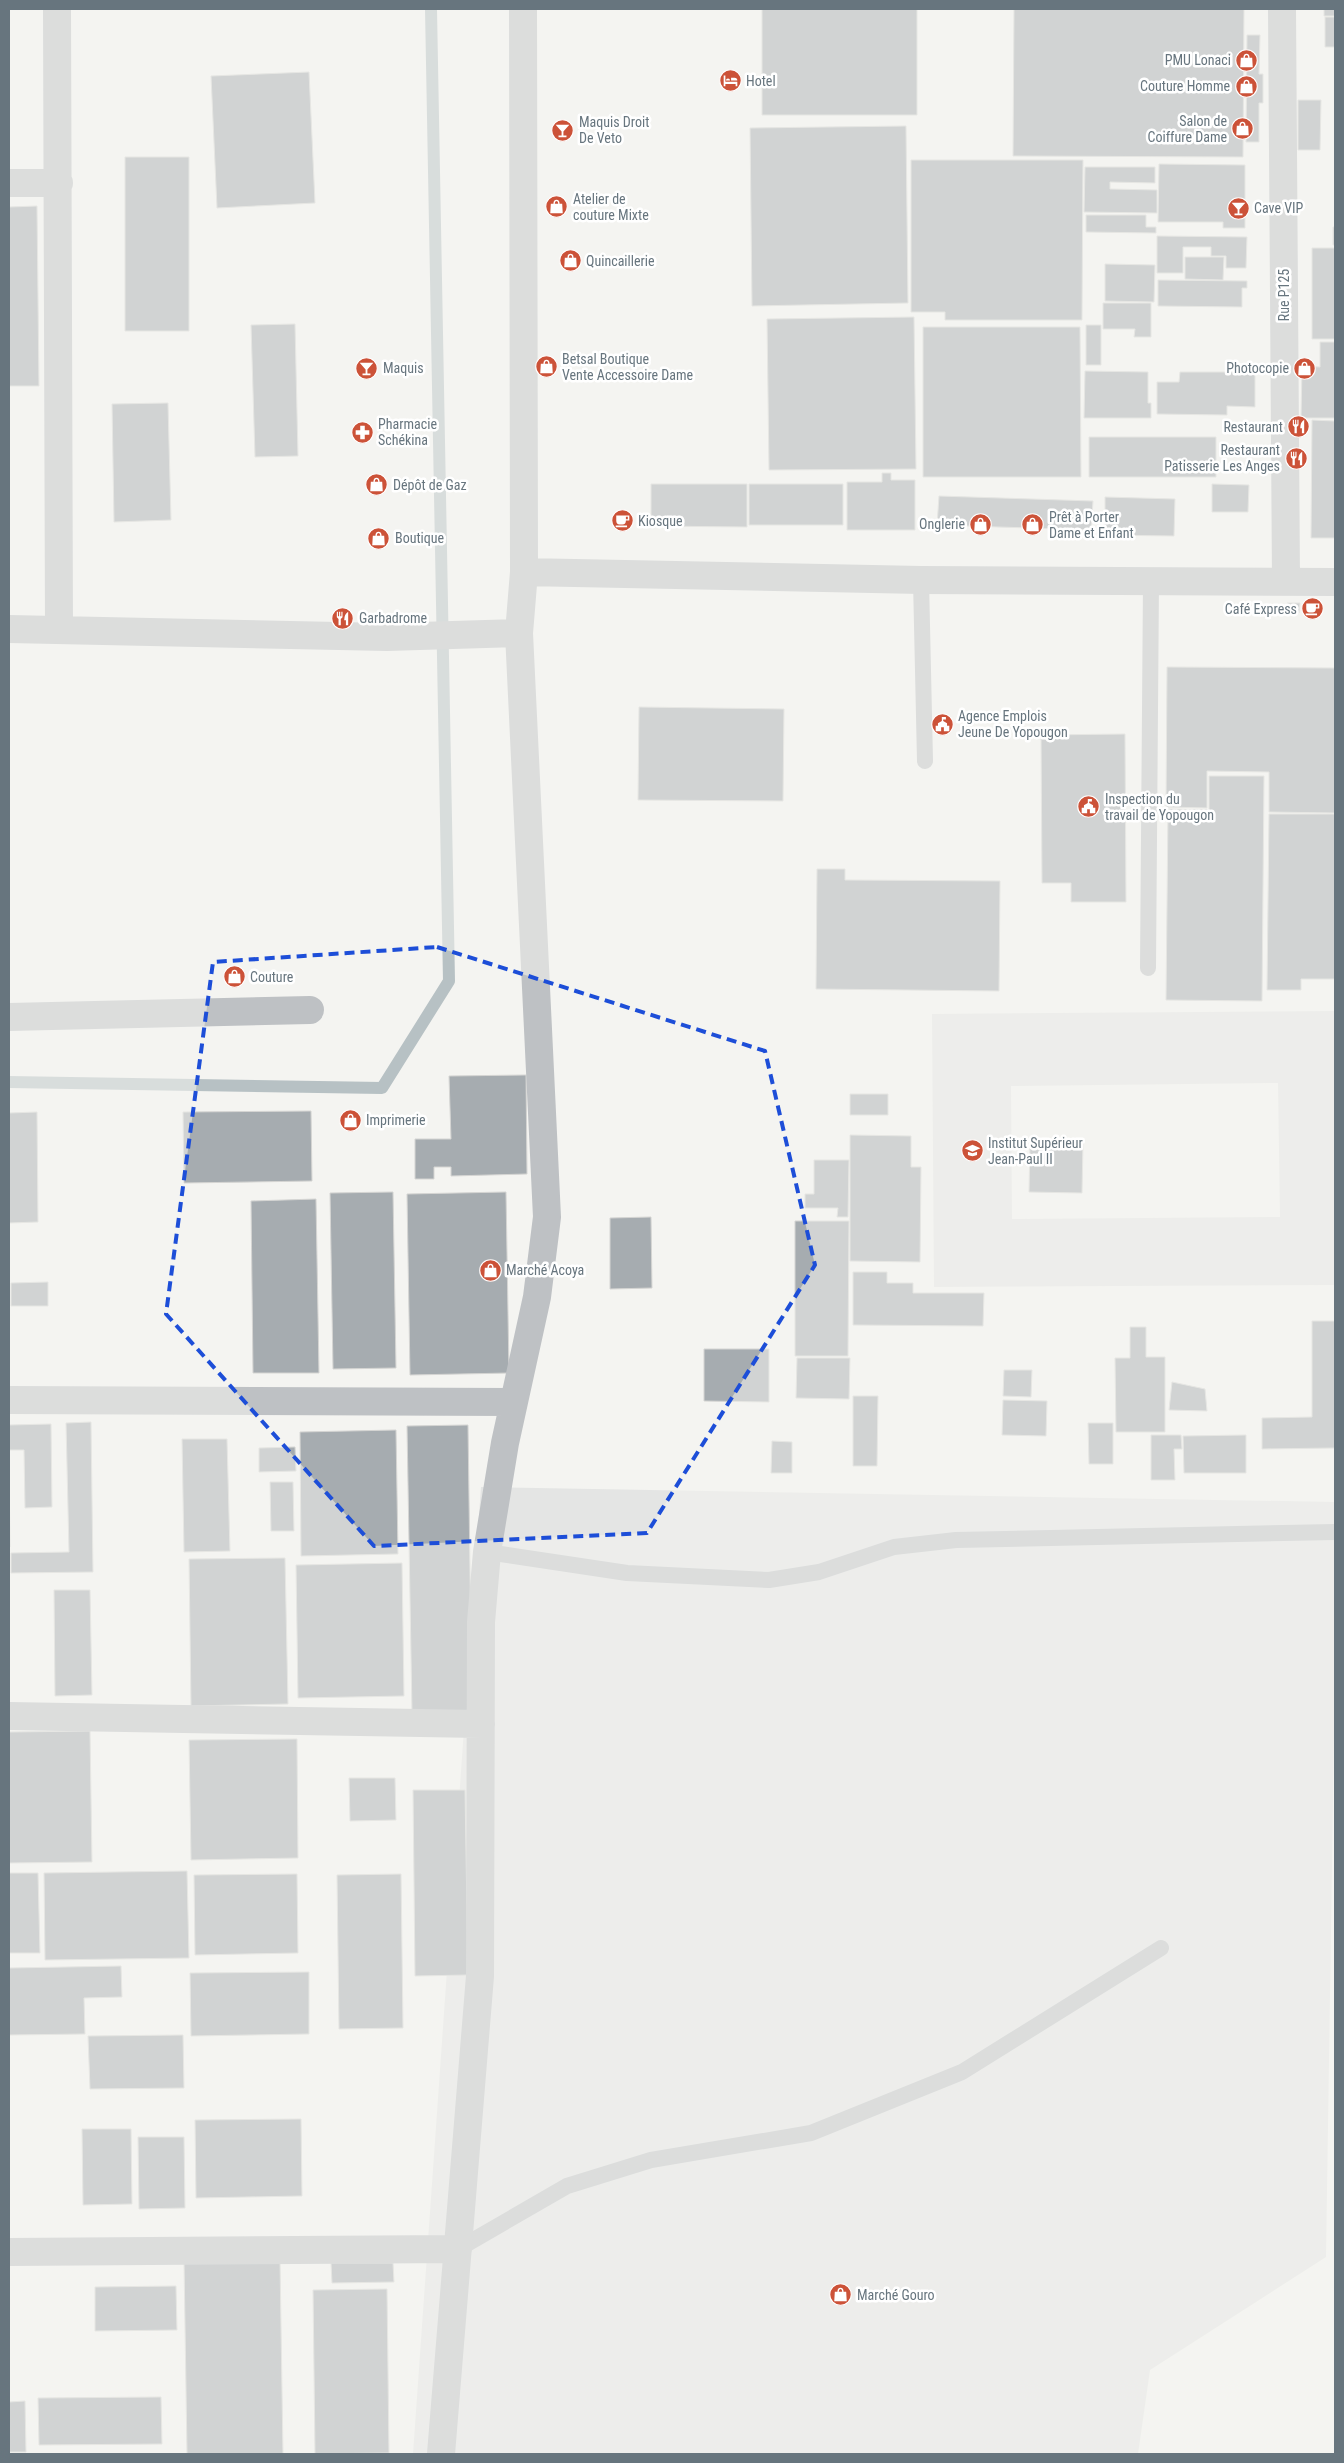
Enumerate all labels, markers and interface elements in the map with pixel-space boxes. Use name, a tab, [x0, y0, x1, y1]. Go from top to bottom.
shop icon: PMU Lonaci	[1235, 48, 1259, 72]
place label: PMU Lonaci	[1165, 52, 1231, 68]
hotel icon: Hotel	[718, 69, 742, 93]
place label: Hotel	[746, 73, 776, 89]
shop icon: Couture Homme	[1234, 74, 1258, 98]
place label: Couture Homme	[1140, 78, 1230, 94]
place label: Salon de Coiffure Dame	[1147, 113, 1227, 145]
place label: Maquis Droit De Veto	[579, 114, 649, 146]
shop icon: Salon de Coiffure Dame	[1231, 117, 1255, 141]
bar icon: Maquis Droit De Veto	[551, 118, 575, 142]
place label: Atelier de couture Mixte	[573, 191, 649, 223]
shop icon: Atelier de couture Mixte	[545, 195, 569, 219]
bar icon: Cave VIP	[1226, 196, 1250, 220]
place label: Cave VIP	[1254, 200, 1304, 216]
shop icon: Quincaillerie	[558, 249, 582, 273]
place label: Quincaillerie	[586, 253, 655, 269]
street label: Rue P125	[1276, 269, 1292, 321]
place label: Betsal Boutique Vente Accessoire Dame	[562, 351, 694, 383]
shop icon: Betsal Boutique Vente Accessoire Dame	[534, 355, 558, 379]
bar icon: Maquis	[355, 356, 379, 380]
shop icon: Photocopie	[1293, 356, 1317, 380]
place label: Maquis	[383, 360, 424, 376]
place label: Photocopie	[1226, 360, 1289, 376]
restaurant icon: Restaurant	[1287, 415, 1311, 439]
place label: Pharmacie Schékina	[378, 416, 437, 448]
place label: Restaurant	[1223, 419, 1283, 435]
pharmacy icon: Pharmacie Schékina	[350, 420, 374, 444]
place label: Restaurant Patisserie Les Anges	[1164, 442, 1280, 474]
restaurant icon: Restaurant Patisserie Les Anges	[1284, 446, 1308, 470]
shop icon: Dépôt de Gaz	[365, 473, 389, 497]
place label: Dépôt de Gaz	[393, 477, 467, 493]
cafe icon: Kiosque	[610, 509, 634, 533]
place label: Prêt à Porter Dame et Enfant	[1049, 509, 1134, 541]
shop icon: Onglerie	[969, 512, 993, 536]
place label: Kiosque	[638, 513, 683, 529]
shop icon: Prêt à Porter Dame et Enfant	[1021, 513, 1045, 537]
place label: Onglerie	[919, 516, 965, 532]
shop icon: Boutique	[367, 526, 391, 550]
place label: Boutique	[395, 530, 445, 546]
cafe icon: Café Express	[1301, 597, 1325, 621]
place label: Café Express	[1225, 601, 1297, 617]
restaurant icon: Garbadrome	[331, 606, 355, 630]
place label: Garbadrome	[359, 610, 427, 626]
place label: Agence Emplois Jeune De Yopougon	[958, 708, 1068, 740]
public building icon: Agence Emplois Jeune De Yopougon	[930, 712, 954, 736]
place label: Inspection du travail de Yopougon	[1105, 791, 1214, 823]
public building icon: Inspection du travail de Yopougon	[1077, 795, 1101, 819]
shop icon: Couture	[222, 965, 246, 989]
place label: Couture	[250, 969, 294, 985]
shop icon: Imprimerie	[338, 1108, 362, 1132]
place label: Imprimerie	[366, 1112, 426, 1128]
place label: Institut Supérieur Jean-Paul II	[988, 1135, 1083, 1167]
school or university icon: Institut Supérieur Jean-Paul II	[960, 1139, 984, 1163]
shop icon: Marché Acoya	[478, 1258, 502, 1282]
place label: Marché Acoya	[506, 1262, 584, 1278]
shop icon: Marché Gouro	[829, 2283, 853, 2307]
place label: Marché Gouro	[857, 2287, 935, 2303]

